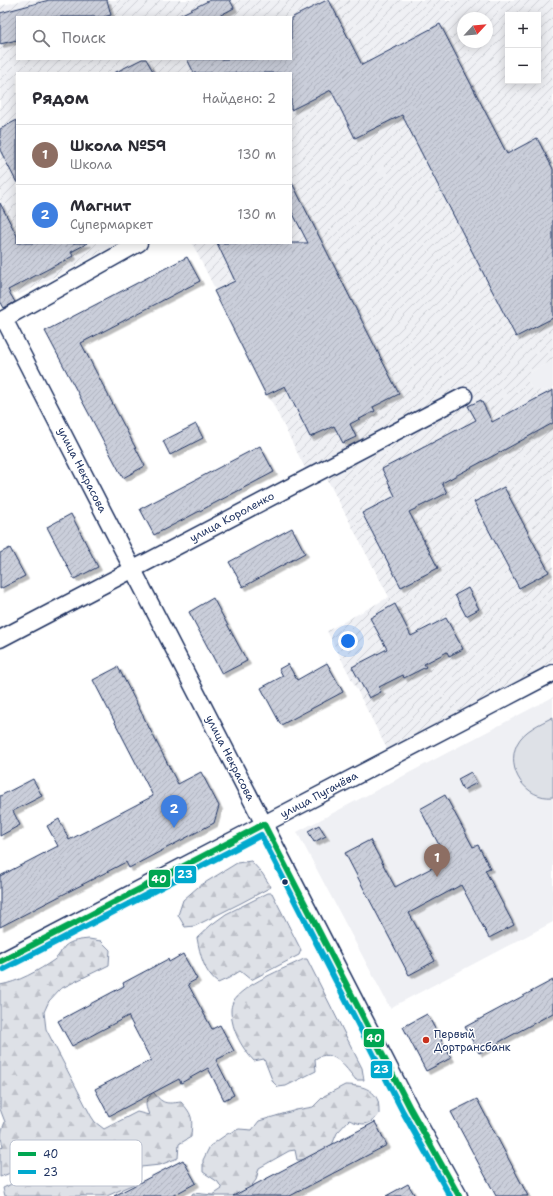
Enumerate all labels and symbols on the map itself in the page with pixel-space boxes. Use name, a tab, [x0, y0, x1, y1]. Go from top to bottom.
north arrow	[457, 12, 493, 48]
street label: улица Некрасова	[54, 424, 110, 516]
street label: улица Короленко	[187, 488, 277, 546]
your location	[338, 631, 358, 651]
street label: улица Некрасова	[202, 712, 258, 804]
street label: улица Пугачёва	[278, 768, 361, 822]
pin: 2	[161, 795, 187, 828]
pin: 1	[424, 844, 450, 877]
line badge: 23	[174, 865, 197, 884]
text: 23	[177, 867, 193, 882]
line badge: 40	[148, 869, 171, 888]
text: 40	[151, 872, 167, 887]
unlabelled marker	[280, 877, 290, 887]
place label: Первый Дортрансбанк	[434, 1027, 511, 1055]
line badge: 40	[363, 1028, 385, 1048]
text: 40	[366, 1031, 382, 1046]
marker: Первый Дортрансбанк	[421, 1035, 431, 1045]
line badge: 23	[370, 1060, 393, 1079]
text: 23	[373, 1062, 389, 1077]
legend	[10, 1140, 142, 1186]
text: 40	[43, 1147, 58, 1162]
text: 23	[43, 1165, 58, 1180]

